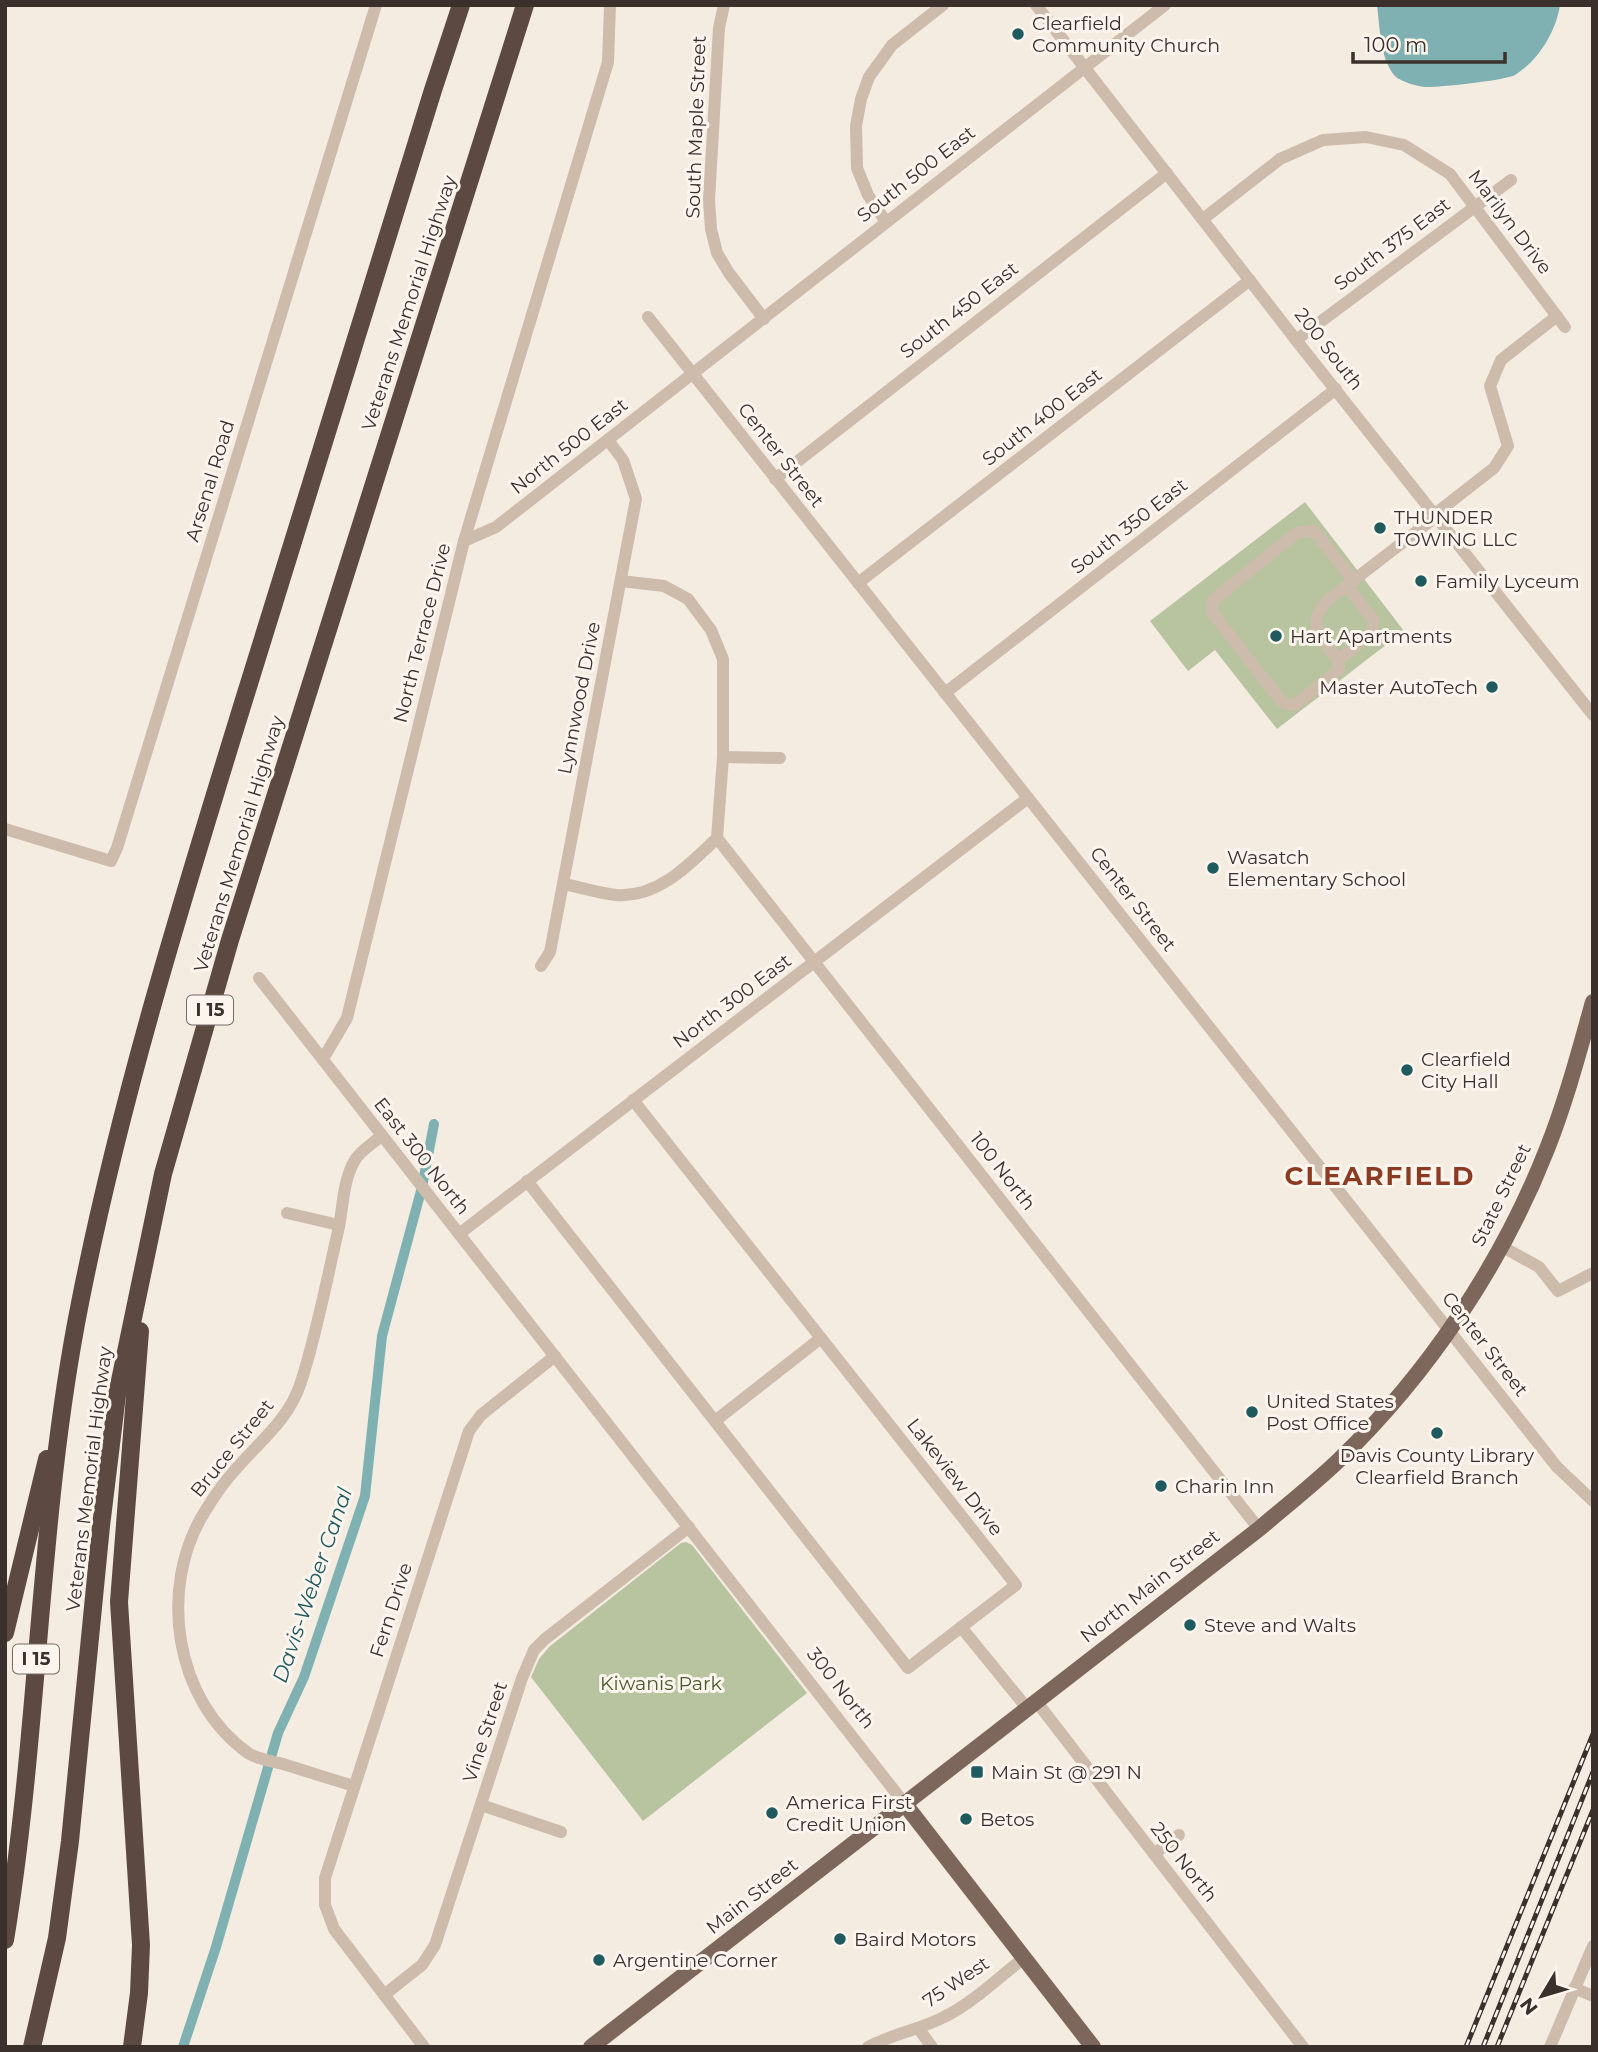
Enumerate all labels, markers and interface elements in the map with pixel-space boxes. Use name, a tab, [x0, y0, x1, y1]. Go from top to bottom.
place label: Clearfield Community Church	[1032, 12, 1220, 57]
scale bar	[1353, 21, 1505, 65]
marker: Clearfield Community Church	[1010, 26, 1026, 42]
text: 100 m	[1364, 32, 1427, 57]
street label: South Maple Street	[681, 35, 711, 219]
street label: South 500 East	[852, 121, 980, 227]
street label: Marilyn Drive	[1463, 165, 1557, 279]
street label: Veterans Memorial Highway	[357, 172, 461, 433]
street label: South 375 East	[1329, 193, 1455, 295]
street label: South 450 East	[895, 257, 1023, 363]
street label: 200 South	[1290, 303, 1368, 395]
street label: South 400 East	[978, 363, 1107, 471]
street label: North 500 East	[506, 393, 632, 499]
street label: Center Street	[733, 398, 829, 512]
street label: Arsenal Road	[181, 417, 239, 545]
street label: South 350 East	[1066, 473, 1192, 579]
place label: THUNDER TOWING LLC	[1394, 506, 1518, 551]
marker: THUNDER TOWING LLC	[1372, 520, 1388, 536]
street label: North Terrace Drive	[389, 541, 455, 725]
place label: Family Lyceum	[1435, 570, 1580, 593]
marker: Family Lyceum	[1413, 573, 1429, 589]
street label: Lynnwood Drive	[553, 620, 605, 776]
place label: Hart Apartments	[1290, 625, 1452, 648]
marker: Hart Apartments	[1268, 628, 1284, 644]
place label: Master AutoTech	[1319, 676, 1478, 699]
marker: Master AutoTech	[1484, 679, 1500, 695]
street label: Veterans Memorial Highway	[189, 712, 289, 975]
street label: Center Street	[1085, 842, 1181, 956]
place label: Wasatch Elementary School	[1227, 846, 1406, 891]
marker: Wasatch Elementary School	[1205, 860, 1221, 876]
street label: North 300 East	[668, 949, 796, 1053]
road number: I 15	[187, 995, 233, 1024]
place label: Clearfield City Hall	[1421, 1048, 1511, 1093]
marker: Clearfield City Hall	[1399, 1062, 1415, 1078]
street label: East 300 North	[369, 1093, 475, 1219]
street label: 100 North	[965, 1127, 1041, 1215]
street label: State Street	[1466, 1140, 1536, 1250]
district label: CLEARFIELD	[1285, 1160, 1475, 1192]
street label: Center Street	[1437, 1287, 1533, 1401]
street label: Veterans Memorial Highway	[61, 1344, 117, 1613]
place label: United States Post Office	[1266, 1390, 1394, 1435]
street label: Bruce Street	[186, 1394, 279, 1502]
marker: United States Post Office	[1244, 1404, 1260, 1420]
street label: Lakeview Drive	[902, 1414, 1008, 1540]
marker: Davis County Library Clearfield Branch	[1429, 1425, 1445, 1441]
place label: Davis County Library Clearfield Branch	[1340, 1444, 1535, 1489]
place label: Charin Inn	[1175, 1475, 1274, 1498]
marker: Charin Inn	[1153, 1478, 1169, 1494]
water label: Davis-Weber Canal	[267, 1484, 357, 1686]
street label: North Main Street	[1076, 1524, 1224, 1648]
street label: Fern Drive	[365, 1560, 417, 1660]
place label: Steve and Walts	[1204, 1614, 1356, 1637]
marker: Steve and Walts	[1182, 1617, 1198, 1633]
street label: 300 North	[802, 1643, 880, 1733]
road number: I 15	[13, 1644, 59, 1674]
park label: Kiwanis Park	[600, 1672, 723, 1695]
street label: Vine Street	[458, 1678, 512, 1785]
place label: Main St @ 291 N	[991, 1761, 1142, 1784]
marker: Main St @ 291 N	[969, 1764, 985, 1780]
place label: America First Credit Union	[786, 1791, 913, 1836]
marker: America First Credit Union	[764, 1805, 780, 1821]
place label: Betos	[980, 1808, 1034, 1831]
marker: Betos	[958, 1811, 974, 1827]
street label: 250 North	[1146, 1818, 1222, 1906]
street label: Main Street	[702, 1853, 803, 1939]
place label: Baird Motors	[854, 1928, 976, 1951]
marker: Baird Motors	[832, 1931, 848, 1947]
place label: Argentine Corner	[613, 1949, 778, 1972]
street label: 75 West	[918, 1951, 994, 2013]
marker: Argentine Corner	[591, 1952, 607, 1968]
north arrow	[1507, 1961, 1577, 2031]
text: N	[1515, 1993, 1543, 2019]

